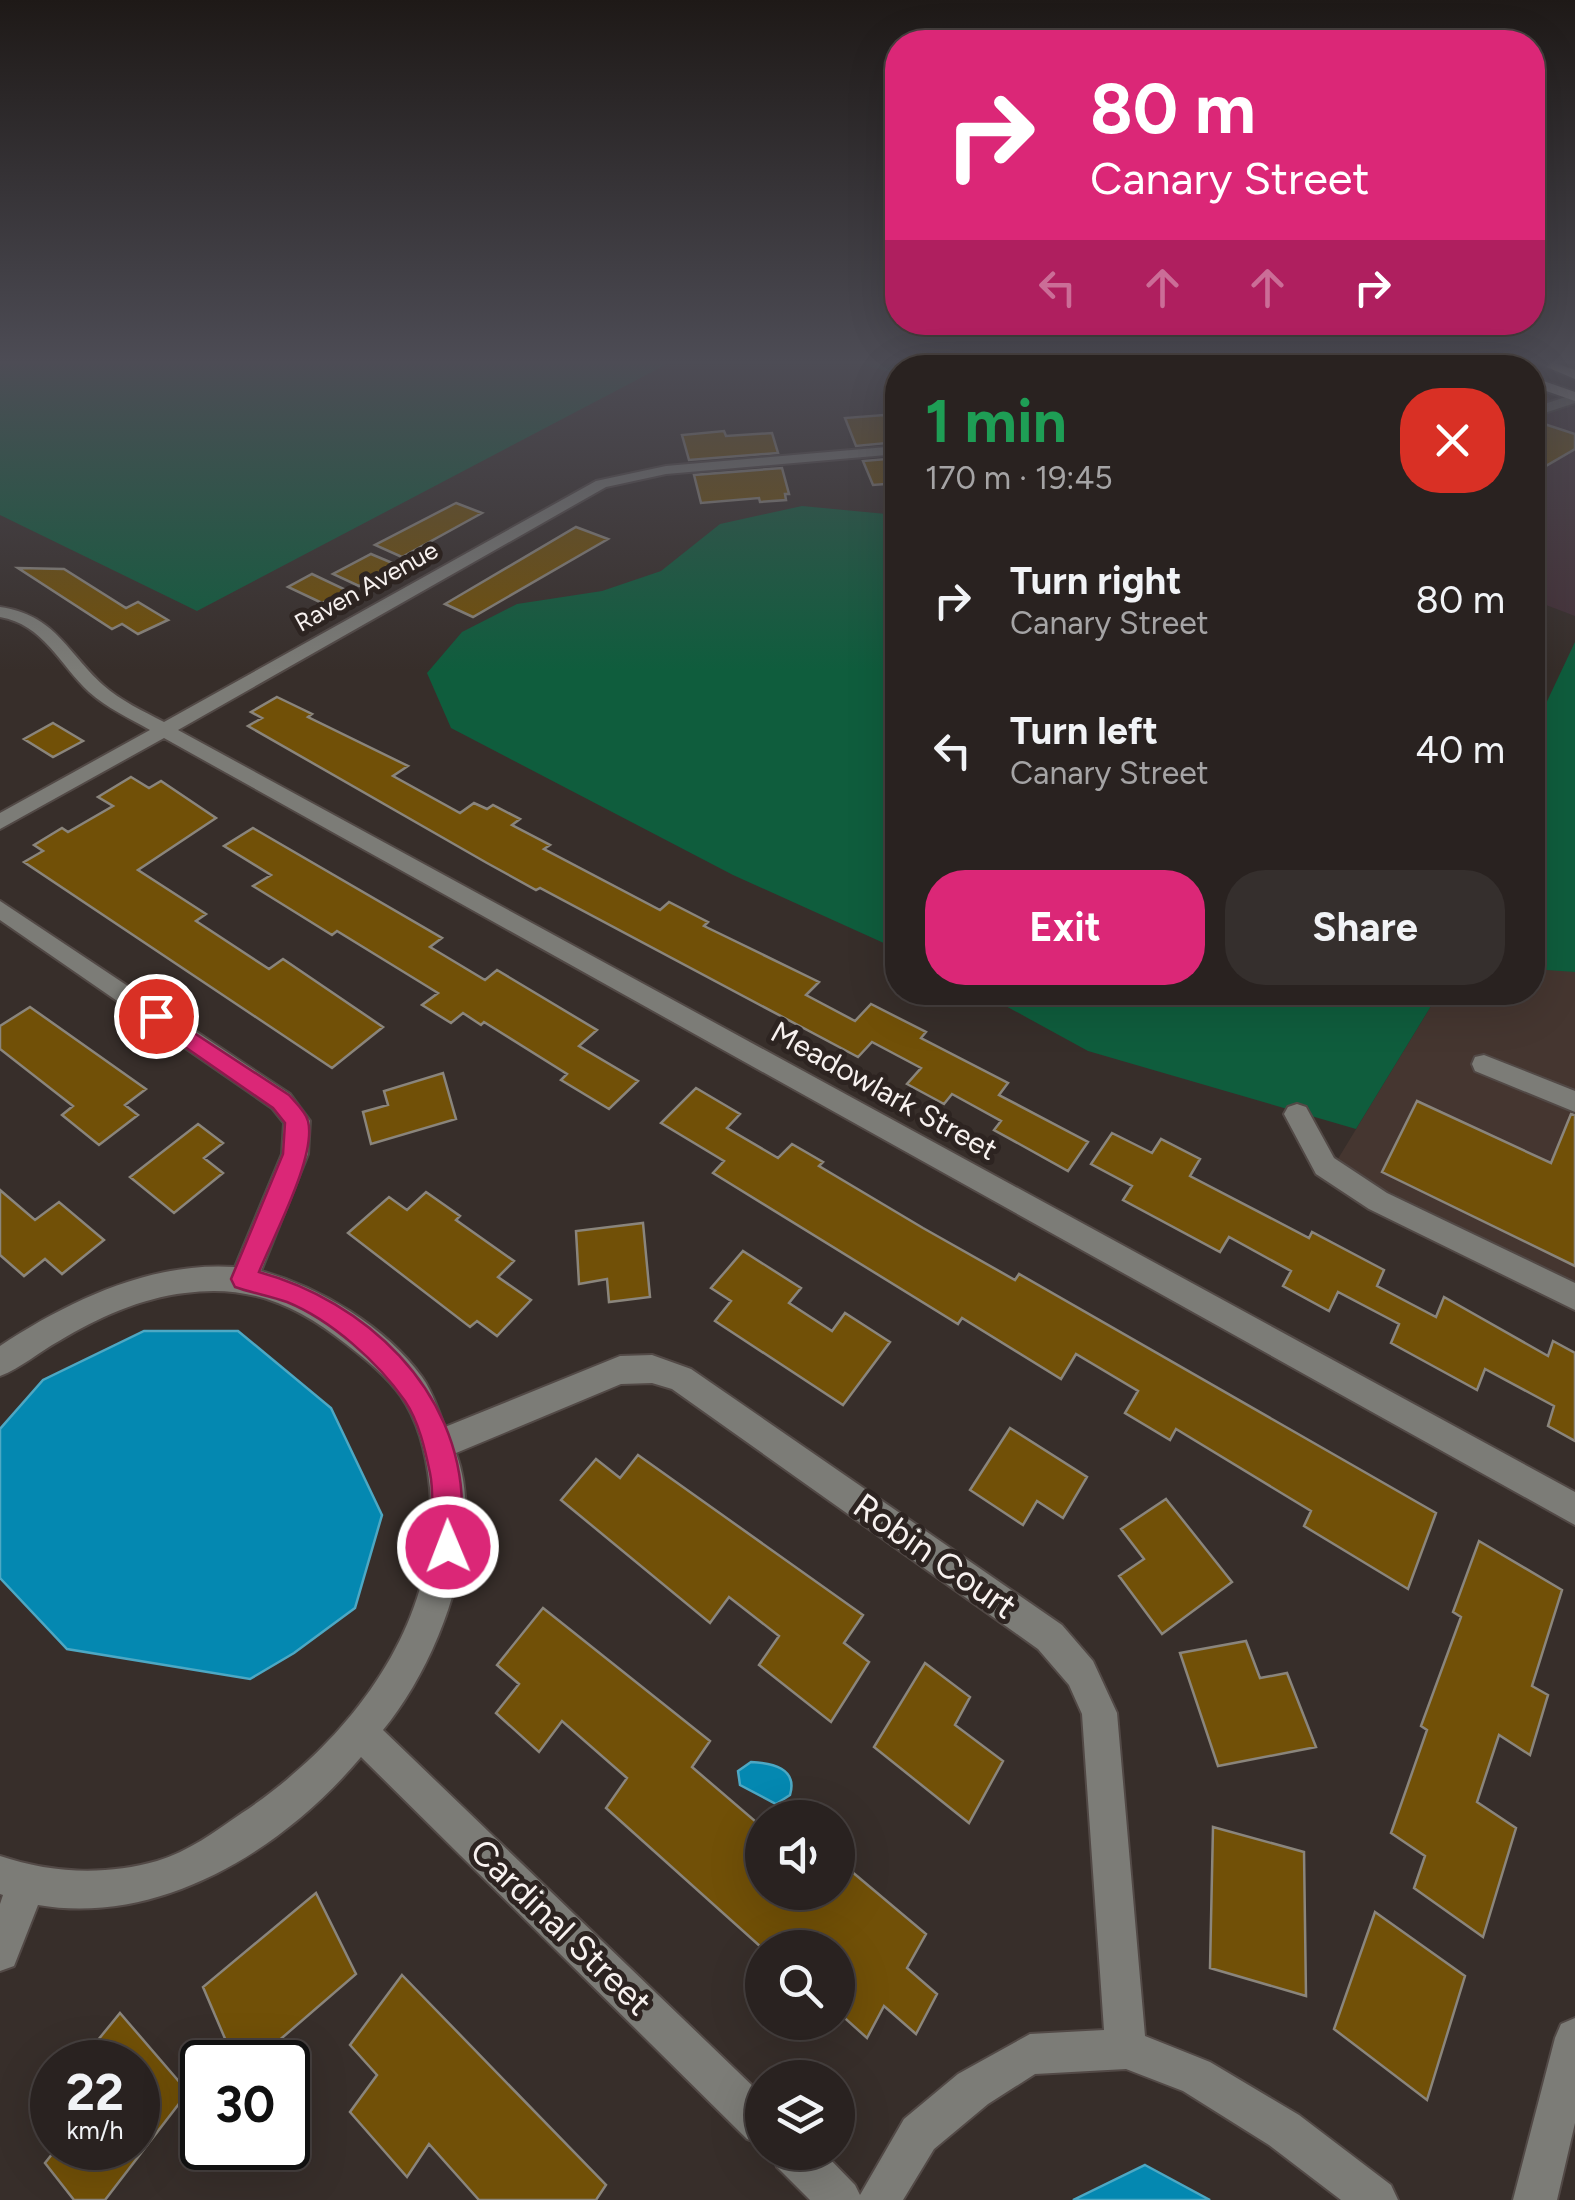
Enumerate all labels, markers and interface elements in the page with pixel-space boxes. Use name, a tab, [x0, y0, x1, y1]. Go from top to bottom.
text: 80 m	[1090, 66, 1256, 151]
icon: right	[925, 70, 1055, 200]
text: Canary Street	[1090, 151, 1369, 205]
icon: left	[1030, 260, 1085, 315]
icon: ahead	[1135, 260, 1190, 315]
icon: ahead	[1240, 260, 1295, 315]
icon: right	[1345, 260, 1400, 315]
text: 1 min	[925, 385, 1067, 457]
button: close	[1400, 388, 1505, 493]
text: 170 m · 19:45	[925, 459, 1113, 497]
street label: Raven Avenue	[289, 534, 443, 638]
text: Turn right	[1010, 558, 1182, 604]
icon: right	[925, 573, 980, 628]
text: 80 m	[1416, 577, 1505, 623]
text: Canary Street	[1010, 604, 1209, 642]
text: Turn left	[1010, 708, 1158, 754]
icon: left	[925, 723, 980, 778]
text: 40 m	[1415, 727, 1505, 773]
text: Canary Street	[1010, 754, 1209, 792]
button: Exit	[925, 870, 1205, 985]
button: Share	[1225, 870, 1505, 985]
pin	[114, 974, 199, 1059]
icon: arrive	[129, 989, 184, 1044]
street label: Meadowlark Street	[765, 1013, 1004, 1168]
street label: Robin Court	[845, 1485, 1025, 1627]
position arrow	[396, 1495, 500, 1599]
map controls	[745, 1800, 855, 2170]
button: sound	[745, 1800, 855, 1910]
street label: Cardinal Street	[462, 1830, 660, 2024]
button: search	[745, 1930, 855, 2040]
speed limit sign: 30	[180, 2040, 310, 2170]
button: layers	[745, 2060, 855, 2170]
text: 22	[66, 2062, 124, 2123]
text: km/h	[66, 2115, 124, 2145]

